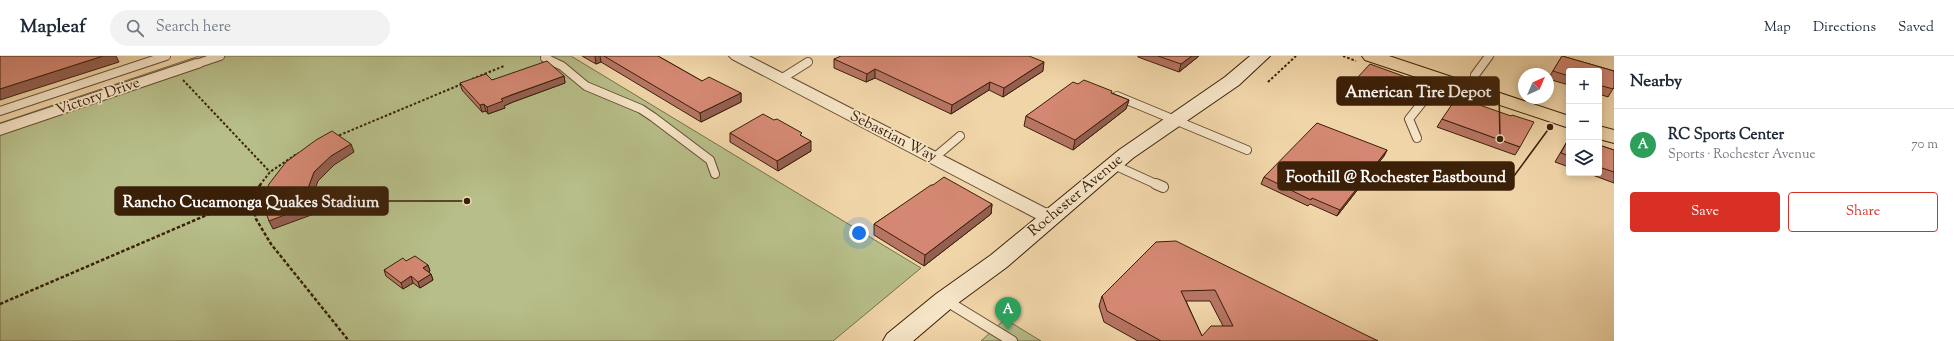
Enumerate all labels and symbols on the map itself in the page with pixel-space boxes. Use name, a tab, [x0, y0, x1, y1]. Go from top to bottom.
north arrow	[1518, 68, 1554, 104]
street label: Victory Drive	[53, 73, 143, 121]
callout: American Tire Depot	[1337, 77, 1499, 105]
text: American Tire Depot	[1345, 82, 1492, 105]
street label: Sebastian Way	[846, 106, 941, 168]
street label: Rochester Avenue	[1024, 150, 1128, 242]
callout: Foothill @ Rochester Eastbound	[1278, 162, 1514, 190]
text: Foothill @ Rochester Eastbound	[1286, 167, 1507, 190]
callout: Rancho Cucamonga Quakes Stadium	[115, 187, 388, 215]
text: Rancho Cucamonga Quakes Stadium	[123, 192, 380, 215]
your location	[849, 223, 869, 243]
pin: A	[995, 297, 1021, 330]

